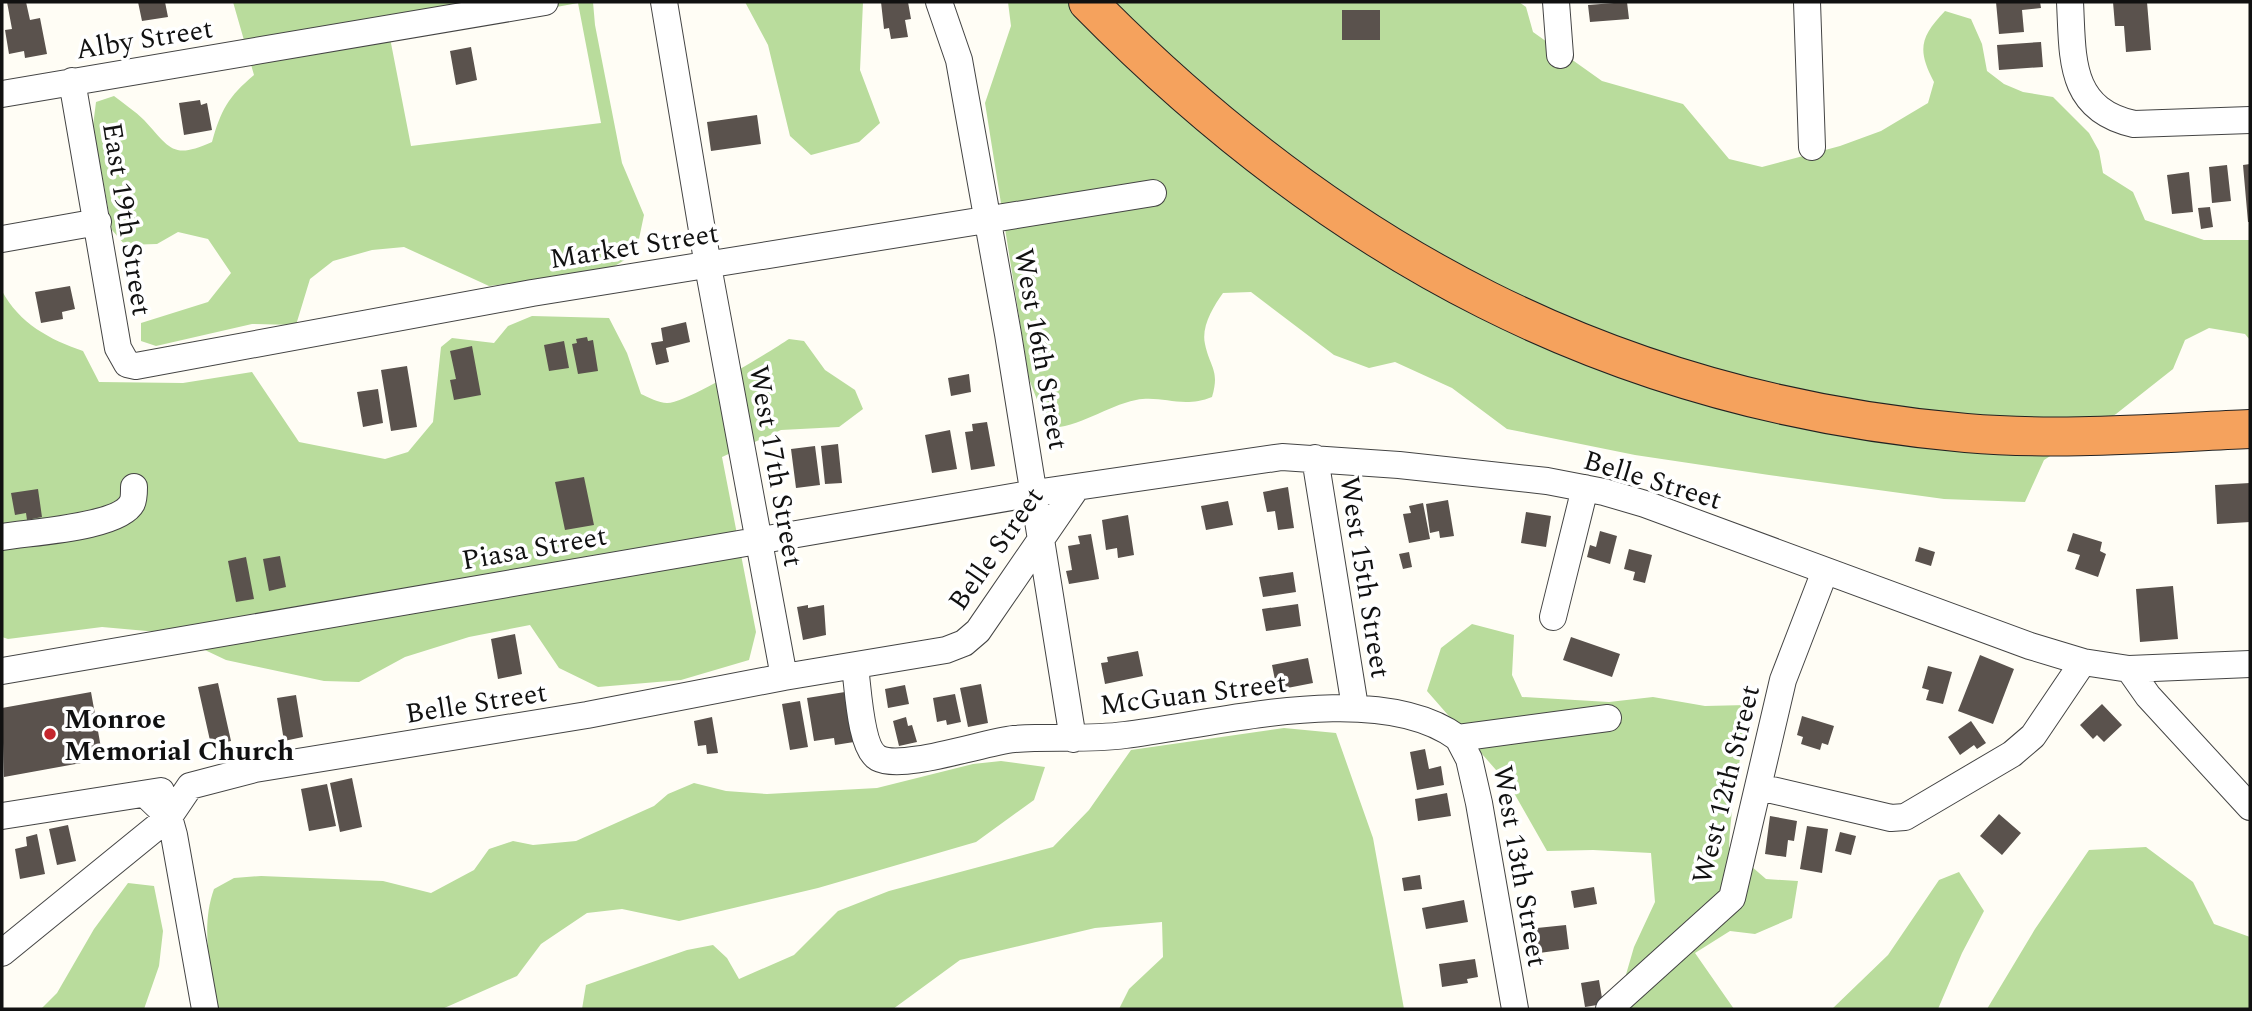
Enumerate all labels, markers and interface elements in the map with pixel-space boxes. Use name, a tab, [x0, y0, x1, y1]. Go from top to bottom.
street label: Alby Street	[72, 7, 216, 72]
street label: East 19th Street	[90, 119, 163, 319]
street label: Market Street	[547, 212, 722, 281]
street label: West 16th Street	[1002, 245, 1079, 453]
street label: West 17th Street	[737, 362, 814, 570]
street label: Belle Street	[1578, 439, 1727, 522]
street label: West 15th Street	[1327, 473, 1402, 681]
street label: Belle Street	[938, 478, 1055, 620]
street label: Piasa Street	[458, 515, 610, 582]
street label: McGuan Street	[1097, 662, 1289, 727]
street label: Belle Street	[402, 671, 550, 736]
street label: West 12th Street	[1681, 680, 1772, 888]
place label: Monroe Memorial Church	[64, 698, 294, 773]
marker: Monroe Memorial Church	[42, 726, 58, 742]
street label: West 13th Street	[1481, 762, 1558, 970]

